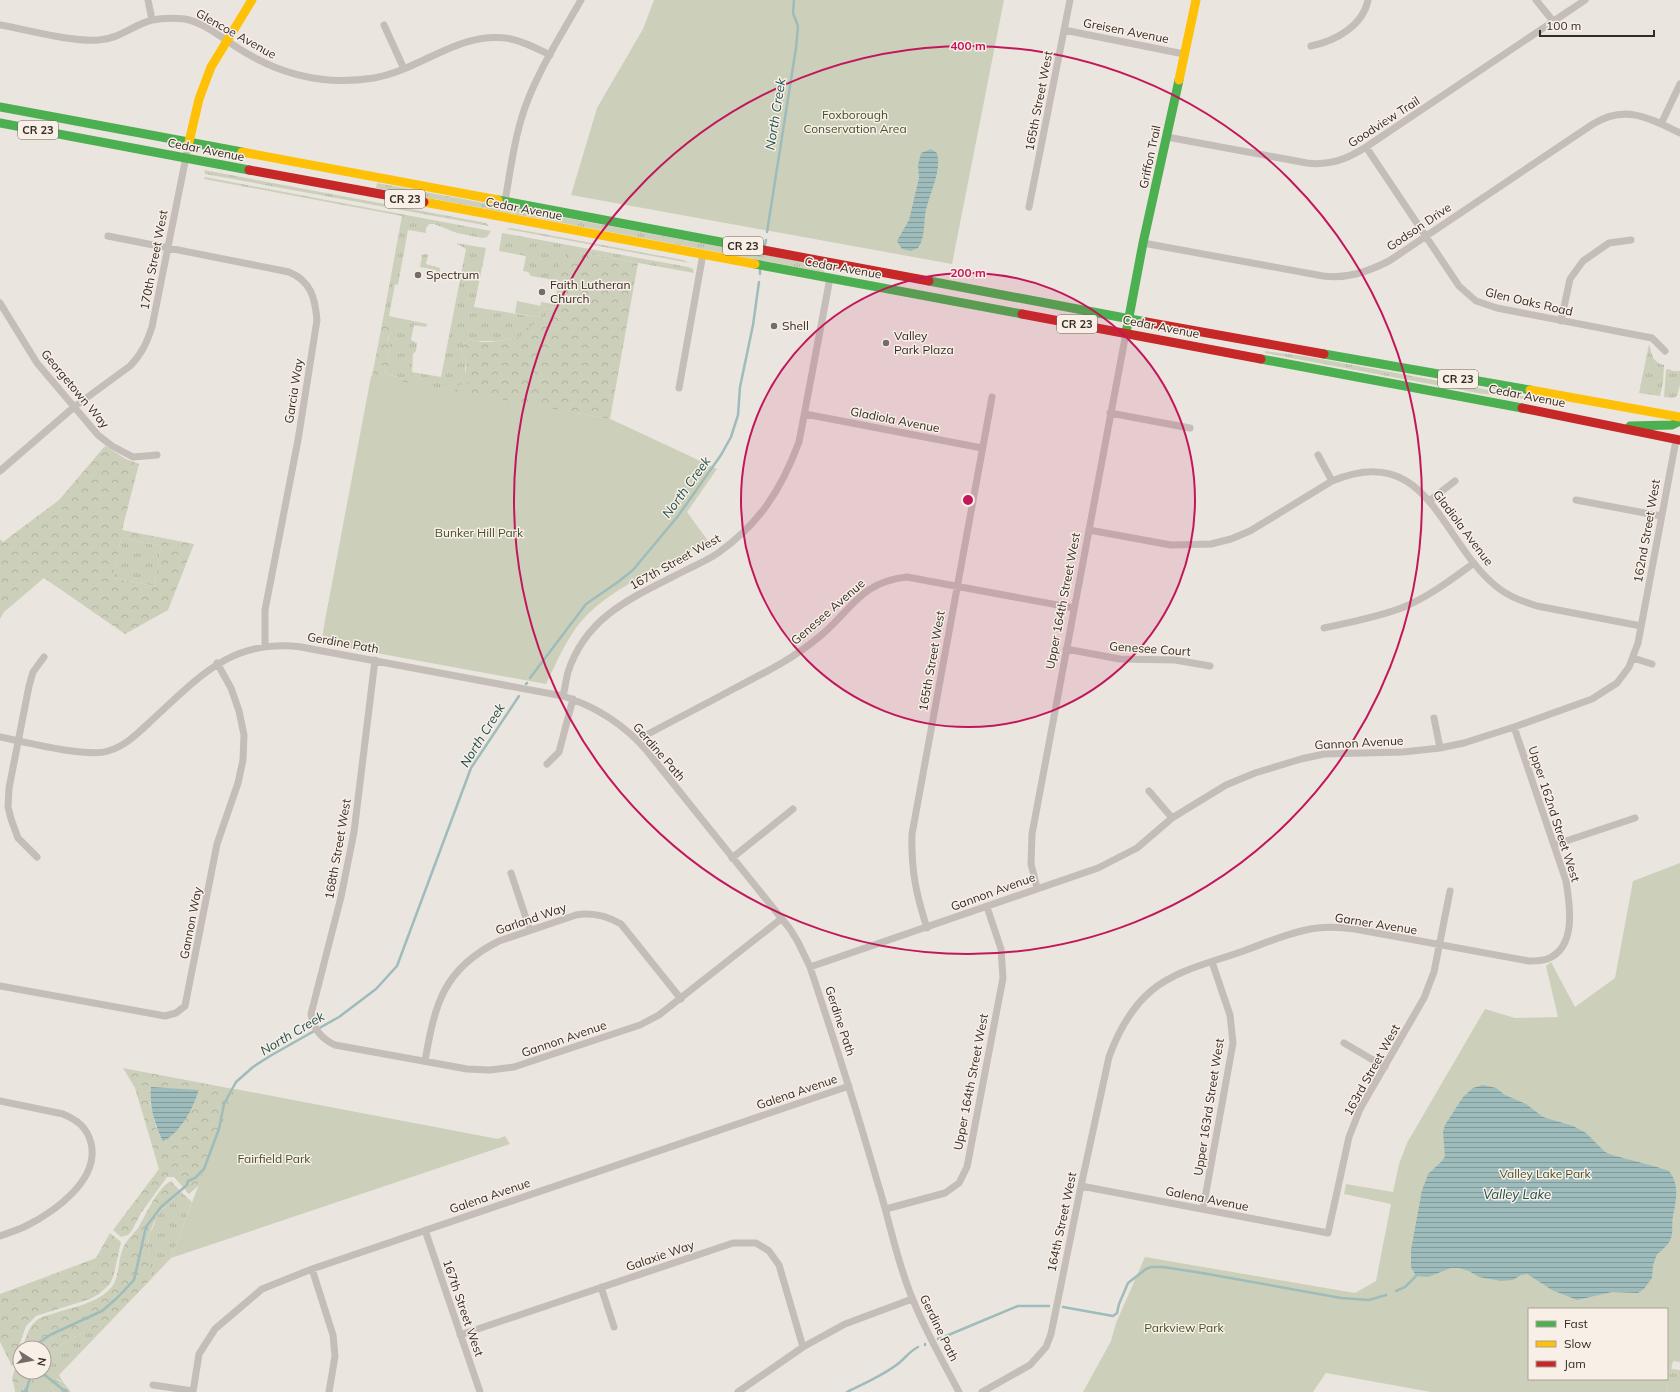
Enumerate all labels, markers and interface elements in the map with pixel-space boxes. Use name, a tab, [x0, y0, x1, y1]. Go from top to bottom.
street label: Glencoe Avenue	[194, 5, 279, 62]
scale bar	[1540, 12, 1654, 38]
street label: Greisen Avenue	[1082, 15, 1170, 46]
text: 100 m	[1546, 18, 1581, 33]
text: 400 m	[950, 38, 986, 53]
street label: 165th Street West	[1021, 50, 1056, 152]
water label: North Creek	[761, 77, 789, 151]
street label: Goodview Trail	[1345, 93, 1422, 150]
park label: Foxborough Conservation Area	[803, 107, 907, 136]
road number: CR 23	[18, 121, 58, 139]
street label: Griffon Trail	[1135, 124, 1164, 190]
street label: Cedar Avenue	[166, 135, 246, 164]
road number: CR 23	[385, 190, 425, 208]
street label: Cedar Avenue	[484, 194, 564, 223]
street label: Godson Drive	[1384, 199, 1454, 254]
street label: 170th Street West	[136, 209, 171, 311]
road number: CR 23	[723, 237, 763, 255]
street label: Cedar Avenue	[803, 253, 883, 282]
text: 200 m	[950, 265, 986, 280]
place label: Spectrum	[426, 267, 479, 282]
marker: Spectrum	[413, 270, 423, 280]
place label: Faith Lutheran Church	[550, 277, 631, 306]
street label: Glen Oaks Road	[1484, 284, 1574, 319]
marker: Faith Lutheran Church	[537, 287, 547, 297]
street label: Cedar Avenue	[1121, 312, 1201, 341]
road number: CR 23	[1057, 315, 1097, 333]
place label: Shell	[782, 318, 809, 333]
marker: Shell	[769, 321, 779, 331]
place label: Valley Park Plaza	[894, 328, 954, 357]
marker: Valley Park Plaza	[881, 338, 891, 348]
street label: Georgetown Way	[38, 346, 113, 431]
street label: Garcia Way	[281, 357, 306, 424]
road number: CR 23	[1438, 370, 1478, 388]
street label: Cedar Avenue	[1487, 381, 1567, 410]
street label: Gladiola Avenue	[849, 403, 941, 436]
water label: North Creek	[658, 453, 714, 521]
street label: 162nd Street West	[1630, 478, 1663, 584]
street label: Gladiola Avenue	[1430, 487, 1497, 568]
centre of rings	[961, 493, 975, 507]
park label: Bunker Hill Park	[435, 525, 524, 540]
street label: 167th Street West	[627, 530, 723, 593]
street label: Upper 164th Street West	[1042, 531, 1083, 670]
street label: Genesee Avenue	[788, 576, 868, 648]
street label: 165th Street West	[915, 610, 948, 712]
street label: Gerdine Path	[306, 629, 380, 656]
street label: Genesee Court	[1109, 638, 1191, 659]
water label: North Creek	[456, 700, 508, 770]
street label: Gerdine Path	[630, 719, 689, 784]
street label: Gannon Avenue	[1314, 733, 1404, 752]
street label: Upper 162nd Street West	[1525, 744, 1584, 884]
street label: 168th Street West	[321, 798, 354, 900]
street label: Gannon Avenue	[949, 869, 1037, 914]
street label: Gannon Way	[176, 885, 205, 960]
street label: Garland Way	[493, 899, 569, 938]
street label: Garner Avenue	[1334, 910, 1418, 937]
street label: Gerdine Path	[822, 984, 859, 1058]
water label: North Creek	[257, 1007, 327, 1058]
street label: Upper 164th Street West	[950, 1012, 991, 1151]
street label: Gannon Avenue	[519, 1017, 608, 1060]
street label: 163rd Street West	[1340, 1022, 1403, 1118]
street label: Upper 163rd Street West	[1190, 1037, 1227, 1177]
street label: Galena Avenue	[754, 1071, 839, 1112]
park label: Fairfield Park	[237, 1151, 311, 1166]
park label: Valley Lake Park	[1499, 1166, 1591, 1181]
street label: 164th Street West	[1044, 1171, 1079, 1273]
street label: Galena Avenue	[447, 1175, 532, 1216]
street label: Galena Avenue	[1164, 1183, 1250, 1214]
water label: Valley Lake	[1483, 1186, 1551, 1202]
street label: Galaxie Way	[624, 1237, 696, 1274]
street label: 167th Street West	[440, 1257, 487, 1358]
street label: Gerdine Path	[917, 1292, 962, 1364]
legend	[1528, 1308, 1668, 1380]
text: Fast	[1564, 1316, 1588, 1331]
park label: Parkview Park	[1144, 1320, 1225, 1335]
text: Slow	[1564, 1336, 1592, 1351]
north arrow	[12, 1340, 52, 1380]
text: N	[34, 1356, 49, 1367]
text: Jam	[1564, 1356, 1586, 1371]

